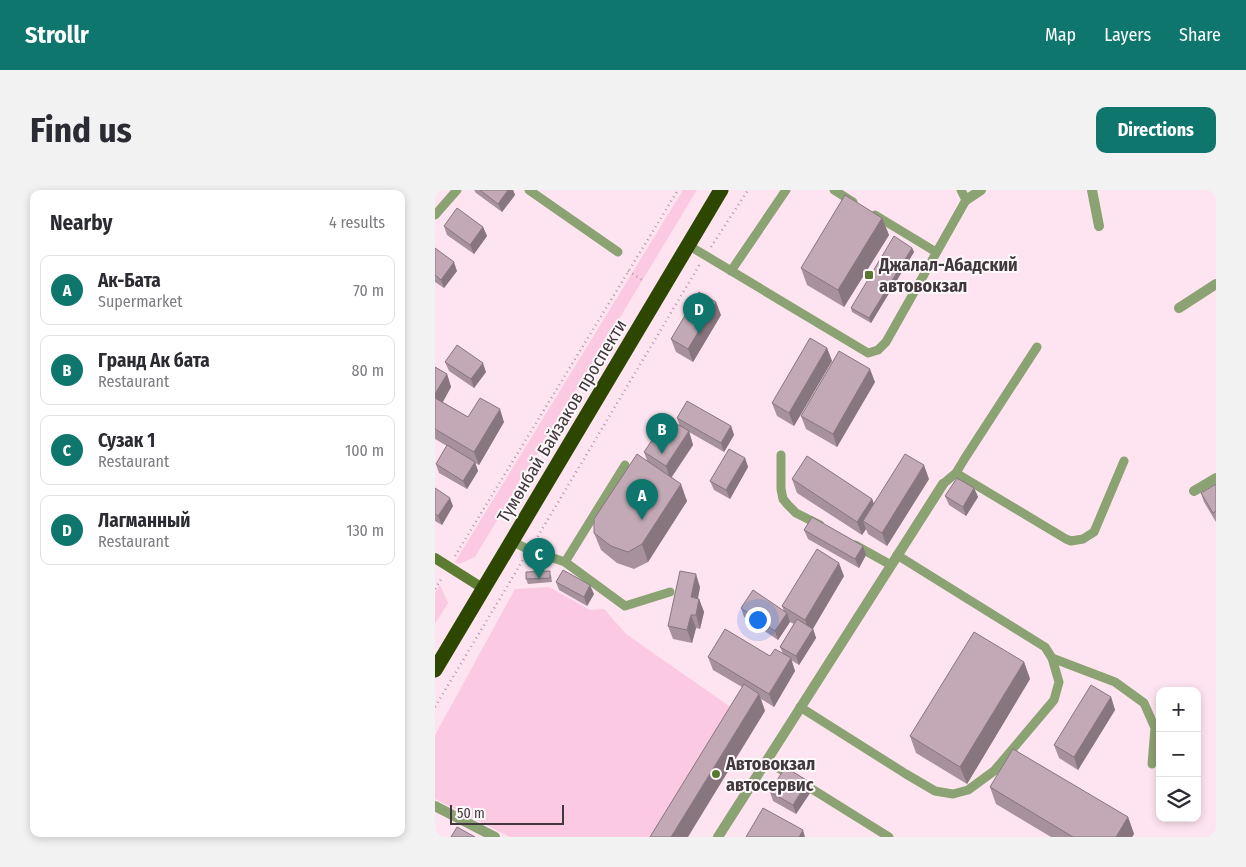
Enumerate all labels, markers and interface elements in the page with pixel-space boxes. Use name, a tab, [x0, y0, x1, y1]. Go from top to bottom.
text: Strollr	[25, 21, 89, 49]
text: Map	[1045, 24, 1076, 46]
text: Layers	[1104, 24, 1151, 46]
text: Share	[1179, 24, 1221, 46]
button: Directions	[1096, 107, 1216, 153]
text: Find us	[30, 109, 132, 151]
text: Nearby	[50, 210, 112, 236]
text: 4 results	[329, 213, 385, 232]
place label: Джалал-Абадский автовокзал	[878, 254, 1018, 297]
text: Ак-Бата	[98, 269, 161, 292]
marker: Джалал-Абадский автовокзал	[863, 269, 875, 281]
text: A	[63, 281, 71, 300]
text: 70 m	[353, 281, 384, 300]
text: Supermarket	[98, 292, 182, 311]
pin: D	[683, 293, 715, 334]
street label: Түмөнбай Байзаков проспекти	[493, 315, 631, 527]
text: Гранд Ак бата	[98, 349, 210, 372]
text: B	[63, 361, 71, 380]
text: 80 m	[352, 361, 384, 380]
text: Restaurant	[98, 372, 169, 391]
pin: B	[646, 413, 678, 454]
text: Сузак 1	[98, 429, 155, 452]
text: C	[63, 441, 71, 460]
text: 100 m	[345, 441, 384, 460]
text: Restaurant	[98, 452, 169, 471]
pin: A	[626, 479, 658, 520]
text: Лагманный	[98, 509, 190, 532]
text: D	[62, 521, 72, 540]
text: 130 m	[346, 521, 384, 540]
text: Restaurant	[98, 532, 169, 551]
pin: C	[523, 538, 555, 579]
your location	[745, 607, 771, 633]
map controls	[1156, 687, 1201, 822]
button: +	[1156, 687, 1201, 732]
button: −	[1156, 732, 1201, 777]
place label: Автовокзал автосервис	[725, 753, 815, 796]
marker: Автовокзал автосервис	[710, 768, 722, 780]
button: layers	[1156, 777, 1201, 822]
scale bar	[450, 802, 564, 825]
text: 50 m	[457, 805, 485, 822]

